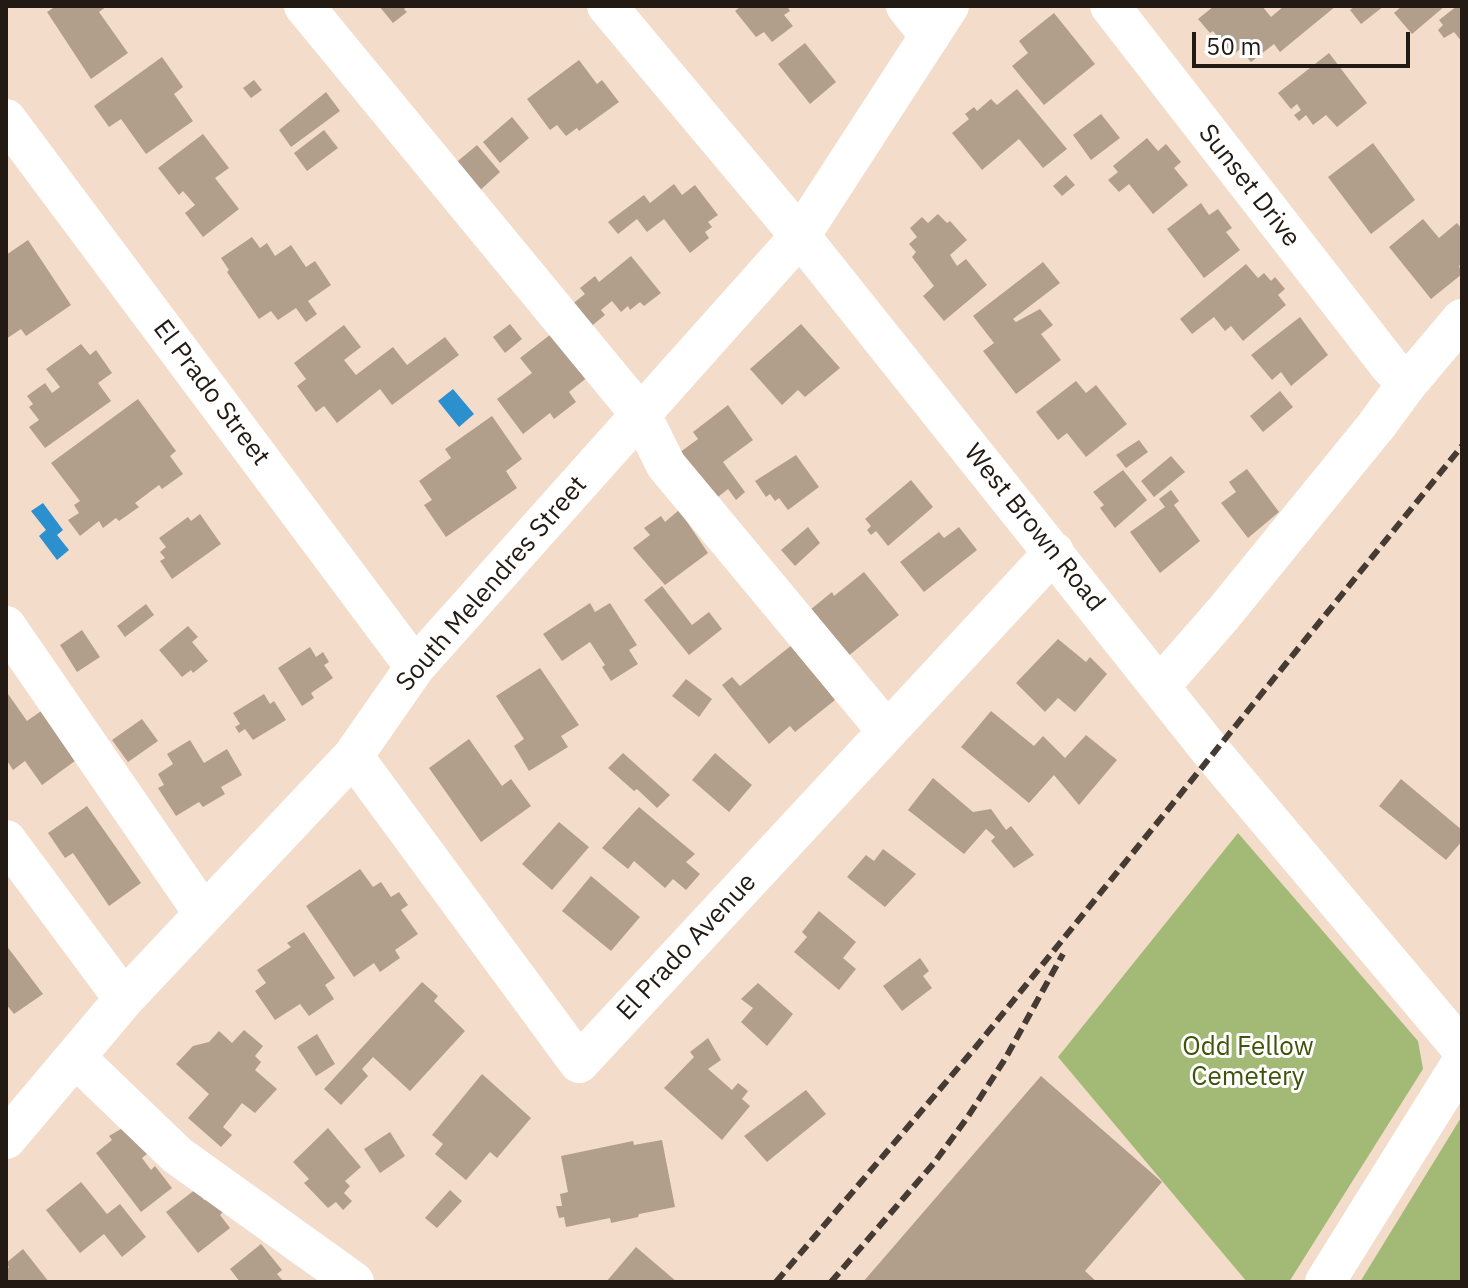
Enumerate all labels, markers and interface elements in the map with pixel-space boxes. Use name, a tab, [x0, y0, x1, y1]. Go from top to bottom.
scale bar	[1196, 16, 1414, 66]
text: 50 m	[1206, 30, 1261, 62]
street label: Sunset Drive	[1191, 118, 1307, 254]
street label: El Prado Street	[146, 314, 276, 472]
street label: West Brown Road	[957, 438, 1111, 618]
street label: South Melendres Street	[390, 470, 594, 698]
street label: El Prado Avenue	[611, 867, 763, 1027]
park label: Odd Fellow Cemetery	[1182, 1031, 1314, 1092]

